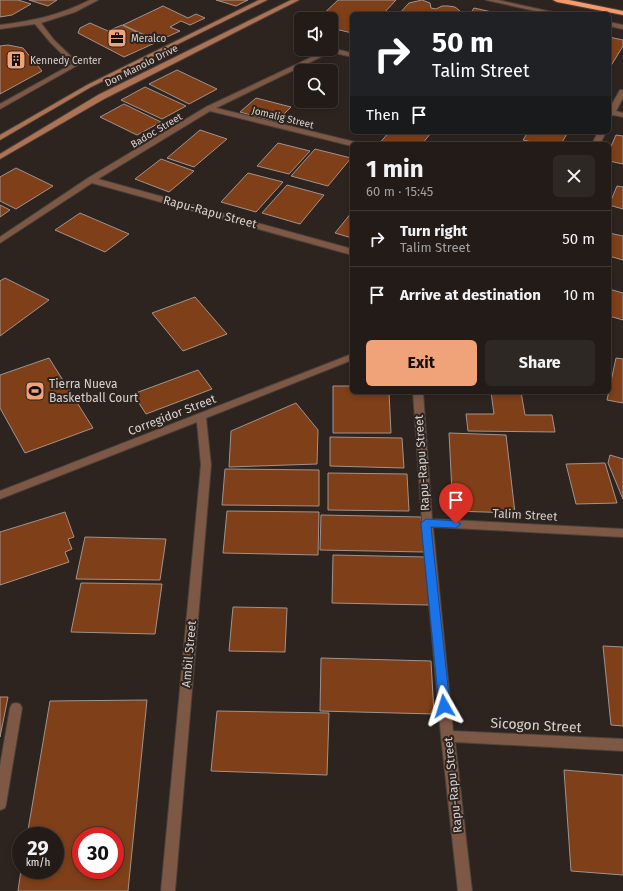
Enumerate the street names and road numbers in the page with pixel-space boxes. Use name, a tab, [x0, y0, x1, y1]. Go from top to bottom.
street label: Don Manolo Drive	[103, 42, 180, 90]
street label: Jomalig Street	[250, 104, 315, 132]
street label: Badoc Street	[129, 111, 185, 151]
street label: Rapu-Rapu Street	[162, 193, 259, 231]
street label: Corregidor Street	[126, 392, 219, 438]
street label: Rapu-Rapu Street	[412, 414, 432, 511]
street label: Talim Street	[492, 506, 558, 524]
street label: Ambil Street	[179, 619, 199, 688]
street label: Sicogon Street	[490, 715, 583, 736]
street label: Rapu-Rapu Street	[441, 736, 465, 834]

